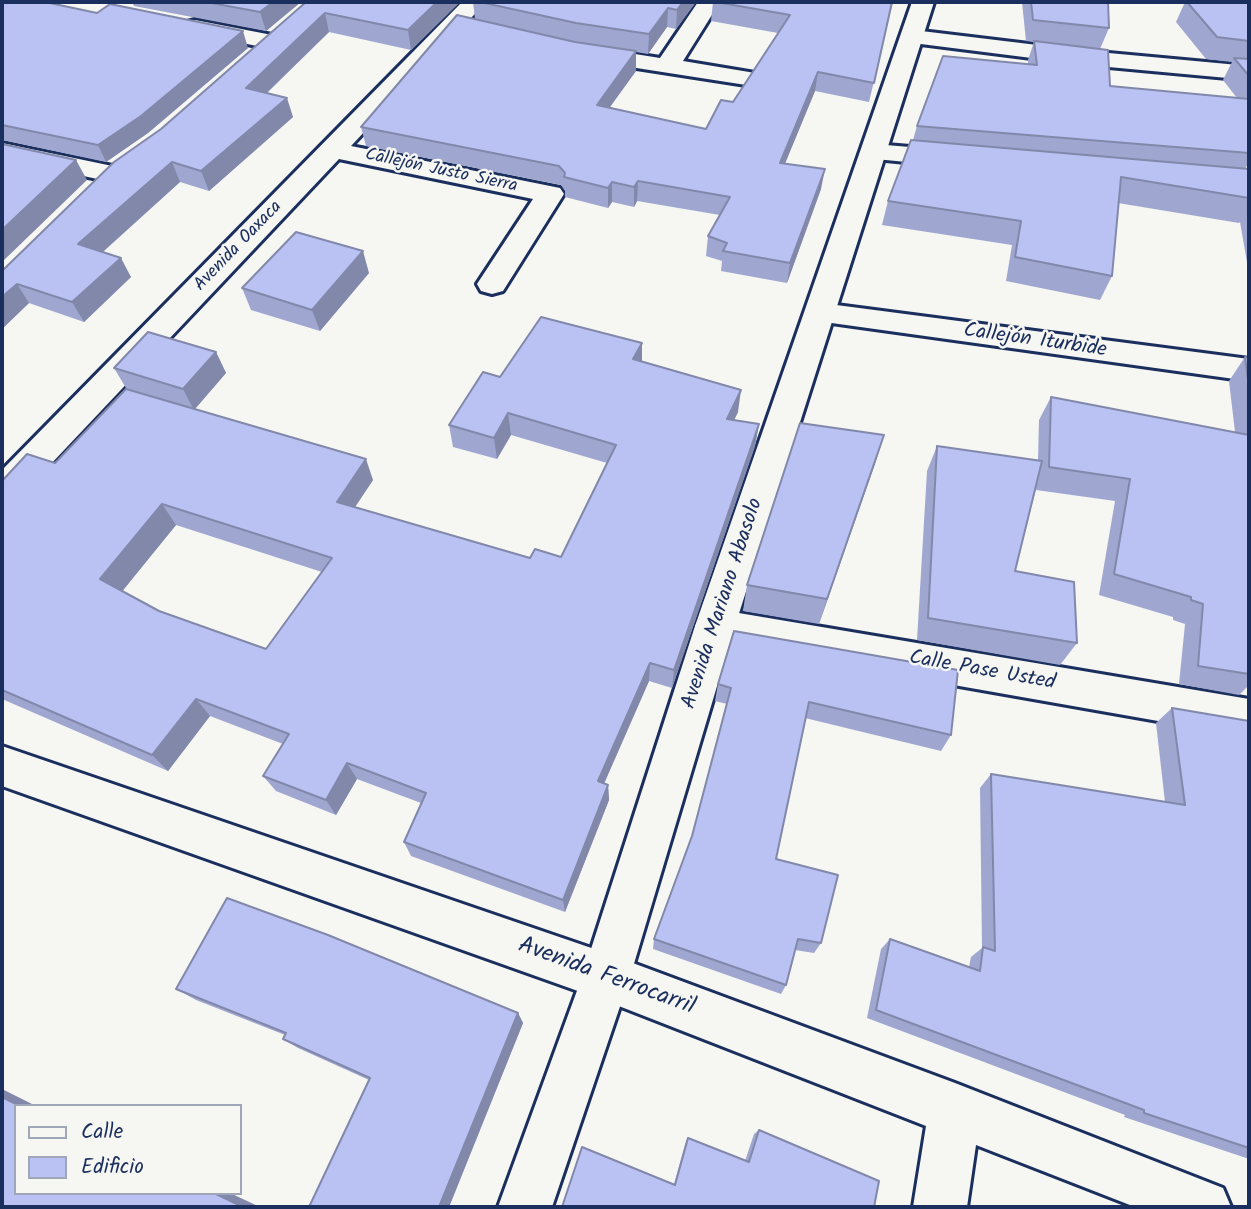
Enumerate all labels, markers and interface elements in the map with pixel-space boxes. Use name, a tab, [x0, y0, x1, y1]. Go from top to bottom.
street label: Callejón Justo Sierra	[363, 145, 519, 199]
street label: Avenida Oaxaca	[191, 197, 287, 297]
street label: Callejón Iturbide	[962, 319, 1108, 365]
street label: Avenida Mariano Abasolo	[678, 495, 770, 713]
street label: Calle Pase Usted	[907, 647, 1057, 697]
street label: Avenida Ferrocarril	[513, 933, 699, 1023]
legend	[14, 1104, 242, 1195]
text: Calle	[81, 1116, 123, 1149]
text: Edificio	[81, 1151, 144, 1184]

